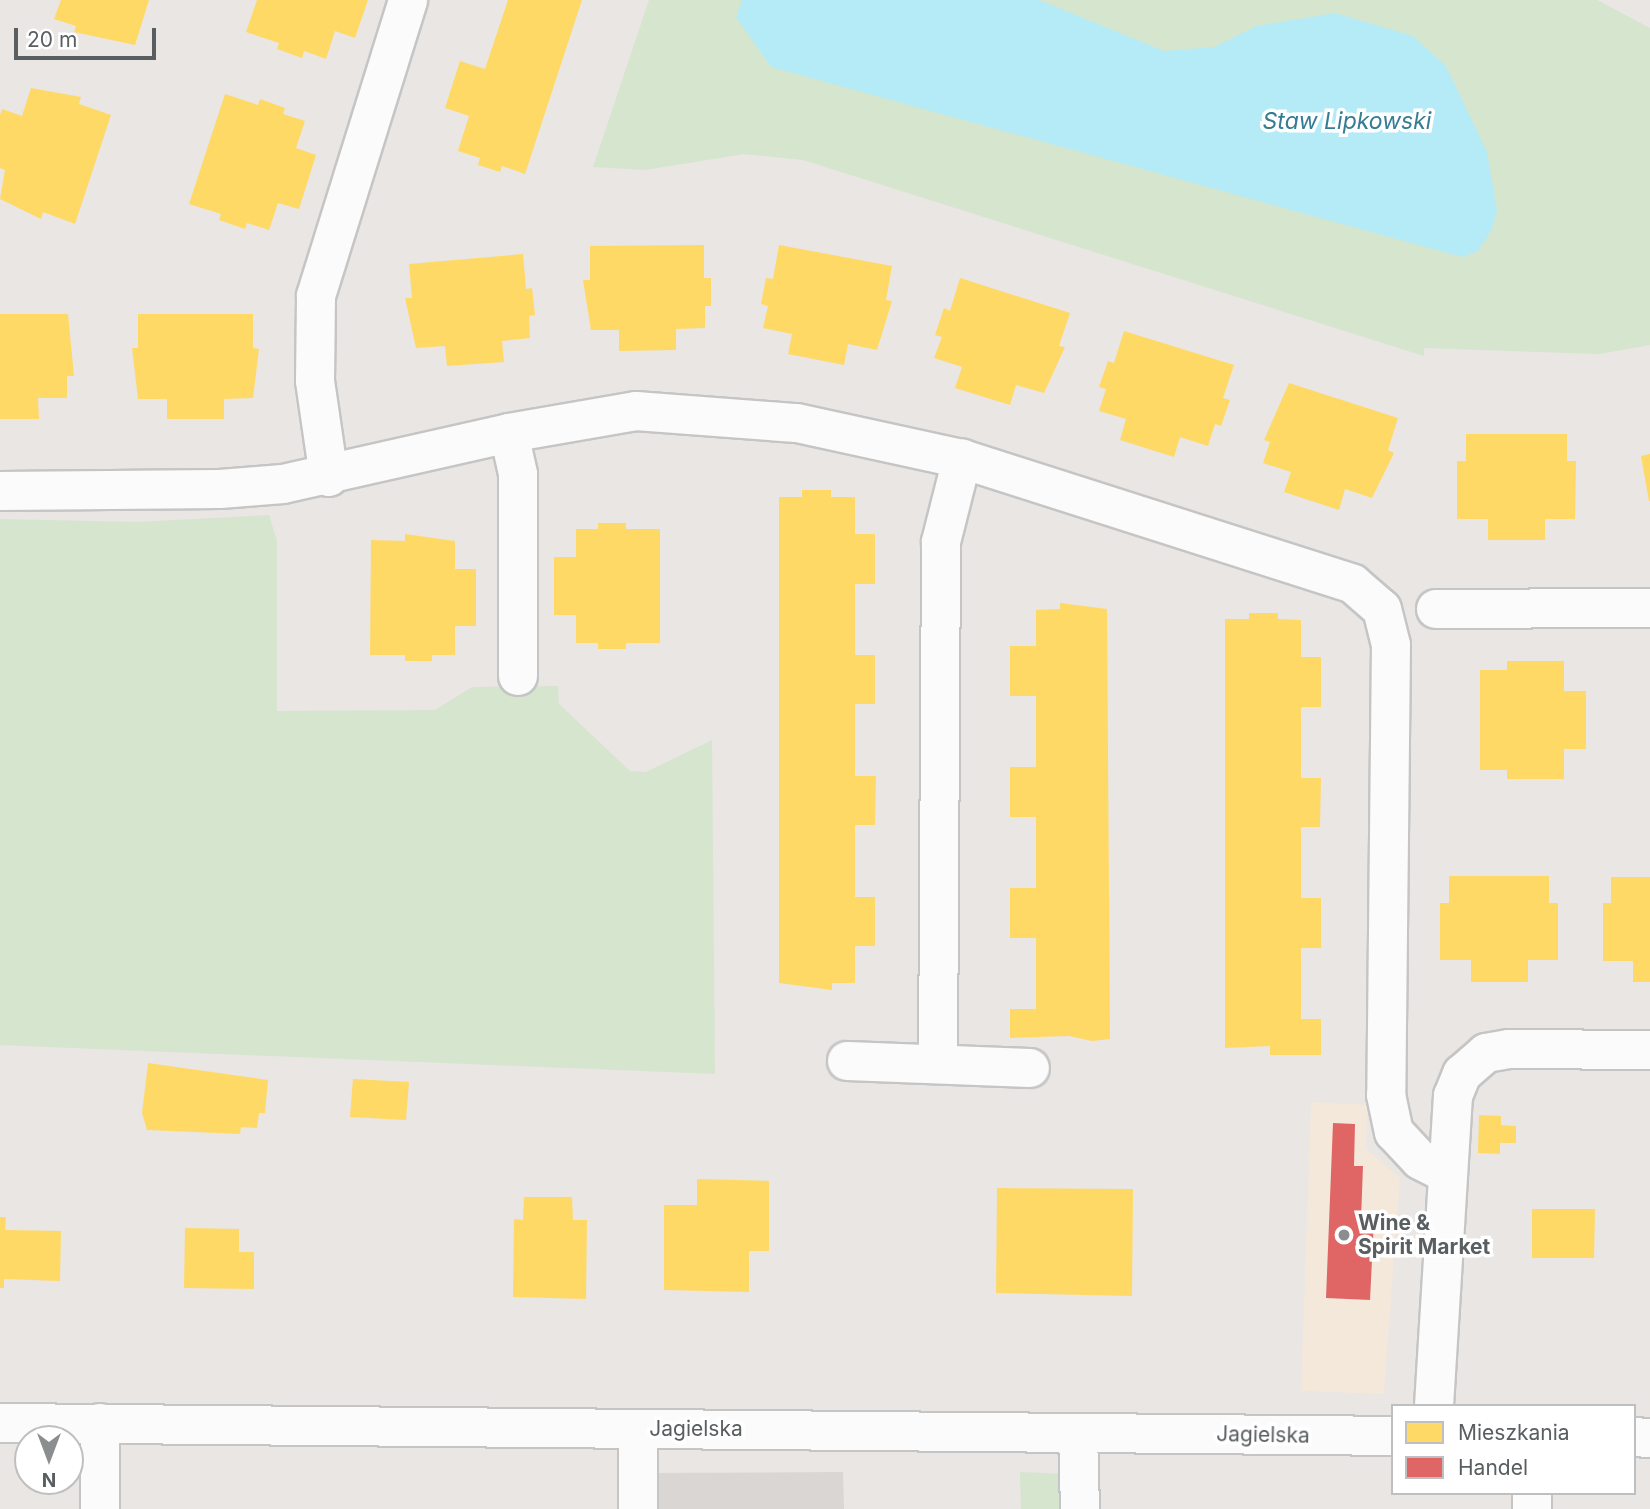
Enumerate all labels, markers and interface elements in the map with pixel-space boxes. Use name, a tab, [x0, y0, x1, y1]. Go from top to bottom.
scale bar	[18, 14, 159, 58]
text: 20 m	[27, 27, 77, 52]
water label: Staw Lipkowski	[1263, 107, 1431, 135]
place label: Wine & Spirit Market	[1358, 1210, 1490, 1260]
marker: Wine & Spirit Market	[1336, 1227, 1352, 1243]
legend	[1391, 1404, 1636, 1495]
street label: Jagielska	[649, 1416, 743, 1442]
text: Mieszkania	[1458, 1420, 1570, 1445]
street label: Jagielska	[1216, 1422, 1310, 1448]
north arrow	[14, 1425, 84, 1495]
text: Handel	[1458, 1455, 1528, 1480]
text: N	[42, 1468, 56, 1491]

